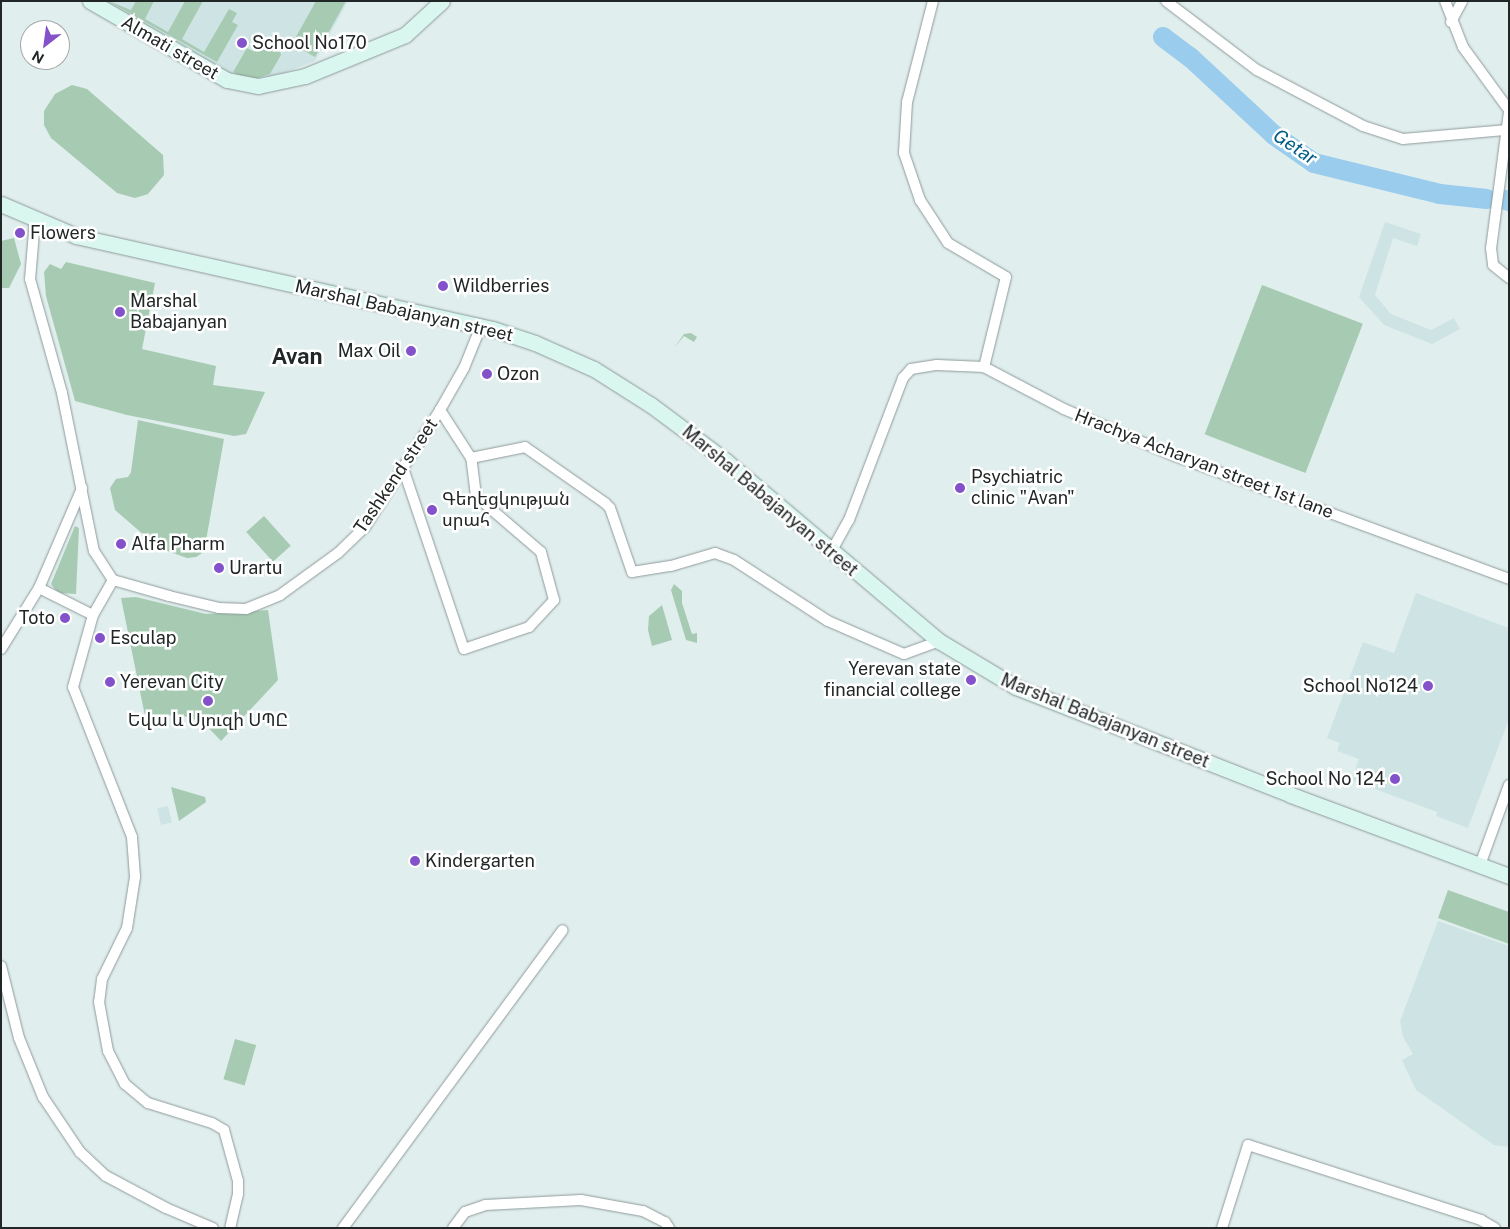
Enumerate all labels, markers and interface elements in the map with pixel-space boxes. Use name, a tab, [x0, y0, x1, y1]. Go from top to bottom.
street label: Almati street	[117, 11, 223, 85]
north arrow	[20, 20, 70, 70]
place label: School No170	[252, 32, 367, 54]
marker: School No170	[236, 37, 248, 49]
text: N	[29, 47, 47, 67]
water label: Getar	[1269, 124, 1321, 170]
place label: Flowers	[30, 222, 96, 244]
marker: Flowers	[14, 227, 26, 239]
street label: Marshal Babajanyan street	[293, 275, 515, 347]
place label: Wildberries	[453, 275, 549, 297]
marker: Wildberries	[437, 280, 449, 292]
place label: Marshal Babajanyan	[130, 291, 227, 334]
marker: Marshal Babajanyan	[114, 306, 126, 318]
place label: Max Oil	[338, 340, 401, 362]
district label: Avan	[272, 344, 322, 370]
marker: Max Oil	[405, 345, 417, 357]
place label: Ozon	[497, 363, 539, 385]
marker: Ozon	[481, 368, 493, 380]
street label: Hrachya Acharyan street 1st lane	[1072, 405, 1336, 523]
street label: Tashkend street	[350, 414, 442, 538]
street label: Marshal Babajanyan street	[678, 421, 862, 581]
place label: Psychiatric clinic "Avan"	[971, 467, 1075, 509]
marker: Psychiatric clinic "Avan"	[953, 481, 967, 495]
place label: Գեղեցկության սրահ	[442, 489, 570, 532]
marker: Գեղեցկության սրահ	[426, 504, 438, 516]
place label: Alfa Pharm	[131, 533, 225, 555]
marker: Alfa Pharm	[115, 538, 127, 550]
place label: Urartu	[229, 557, 282, 579]
marker: Urartu	[213, 562, 225, 574]
place label: Toto	[19, 607, 55, 629]
marker: Toto	[59, 612, 71, 624]
place label: Esculap	[110, 627, 176, 649]
marker: Esculap	[94, 632, 106, 644]
place label: Yerevan state financial college	[823, 659, 961, 702]
street label: Marshal Babajanyan street	[997, 669, 1213, 773]
place label: Yerevan City	[120, 671, 224, 693]
marker: Yerevan state financial college	[965, 674, 977, 686]
place label: School No124	[1303, 675, 1418, 697]
marker: Yerevan City	[104, 676, 116, 688]
marker: School No124	[1422, 680, 1434, 692]
marker: Եվա և Սյուզի ՍՊԸ	[202, 695, 214, 707]
place label: Եվա և Սյուզի ՍՊԸ	[128, 709, 288, 731]
place label: School No 124	[1265, 768, 1385, 790]
marker: School No 124	[1389, 773, 1401, 785]
place label: Kindergarten	[425, 850, 535, 872]
marker: Kindergarten	[409, 855, 421, 867]

